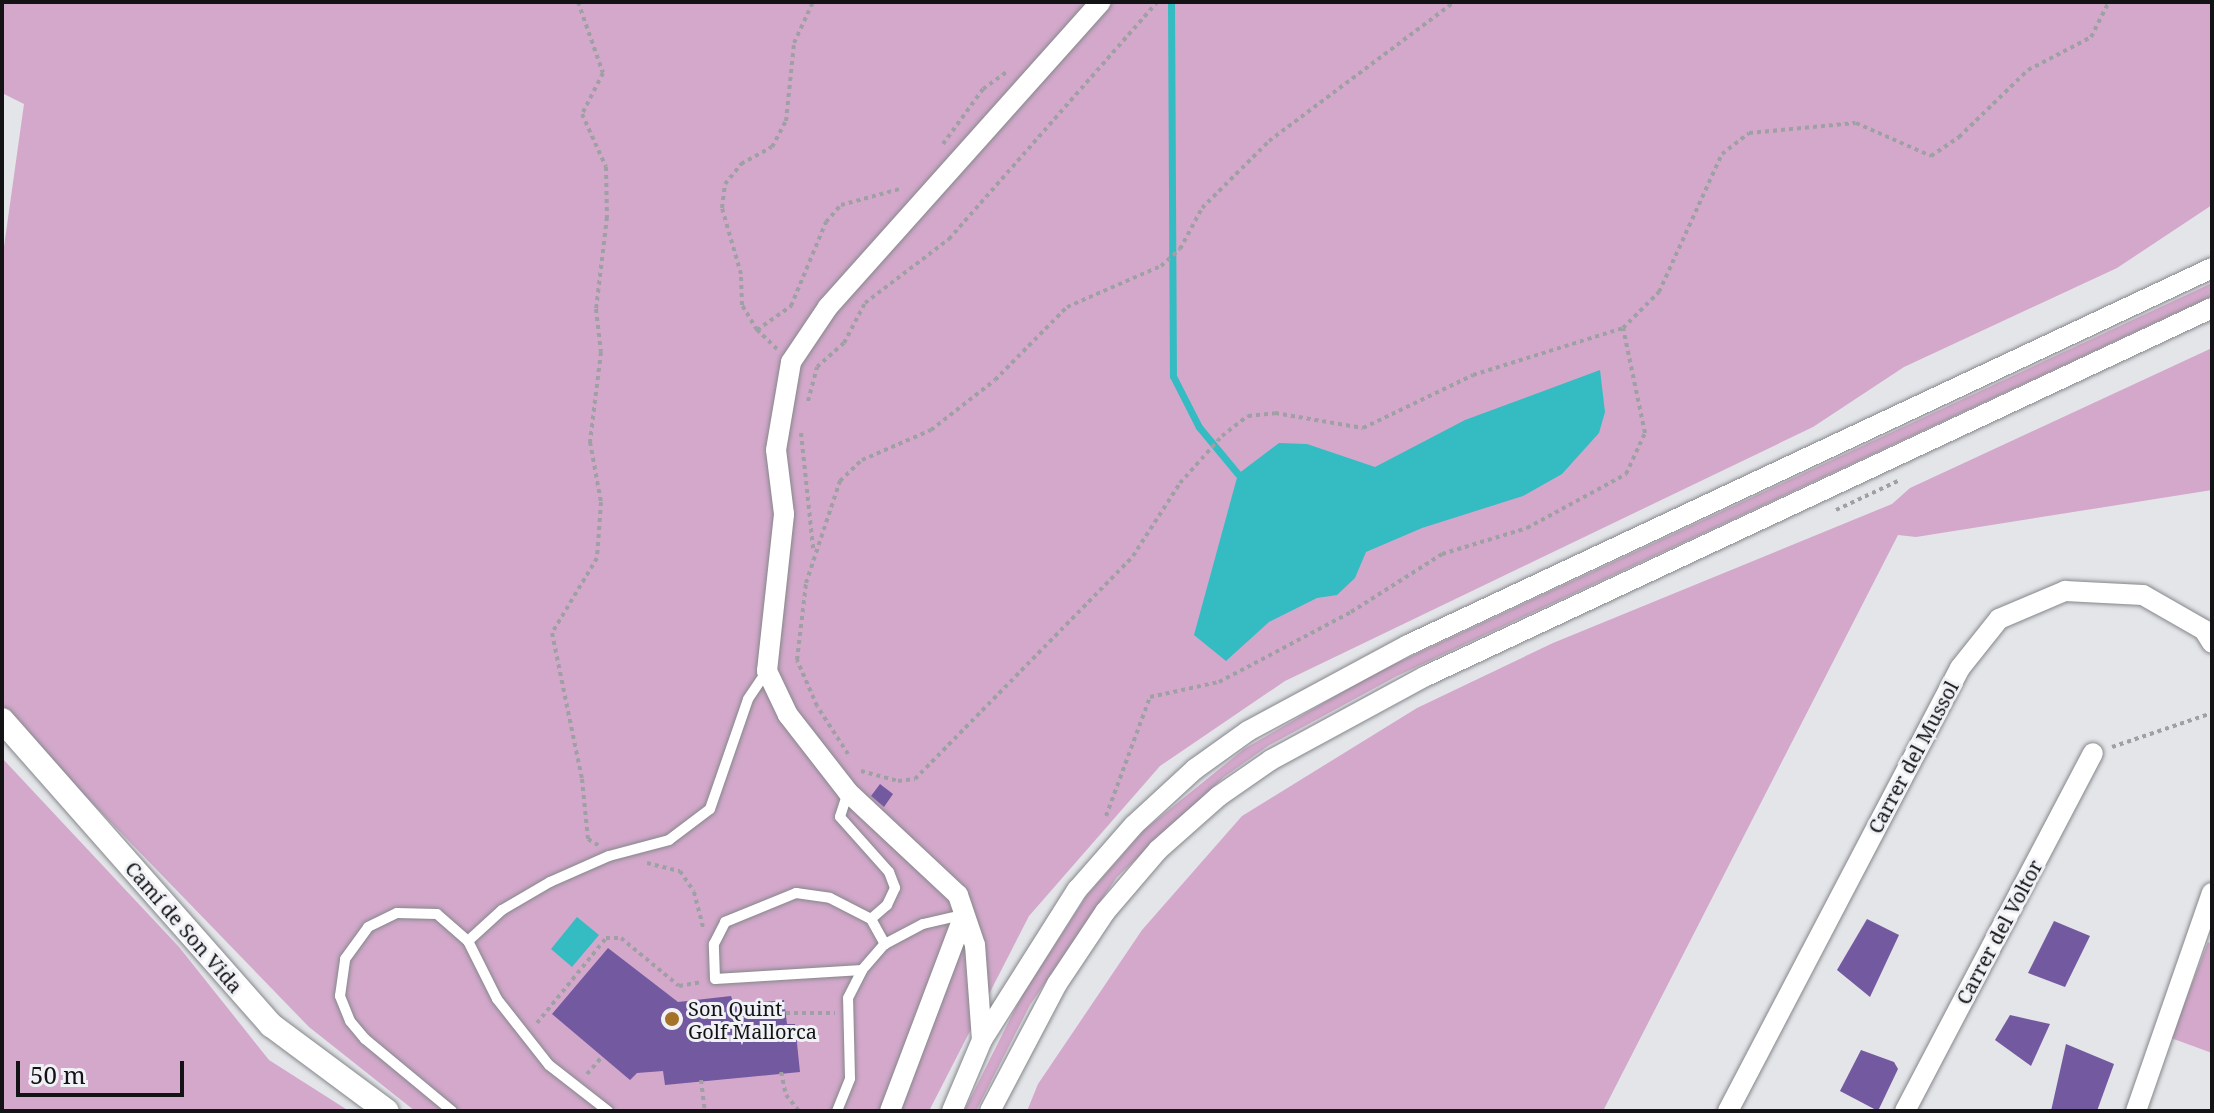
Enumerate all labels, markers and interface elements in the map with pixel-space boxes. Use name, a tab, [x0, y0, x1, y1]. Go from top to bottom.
street label: Carrer del Mussol	[1863, 677, 1963, 837]
street label: Camí de Son Vida	[120, 856, 248, 998]
street label: Carrer del Voltor	[1951, 856, 2047, 1008]
place label: Son Quint Golf Mallorca	[688, 996, 817, 1043]
marker: Son Quint Golf Mallorca	[663, 1010, 681, 1028]
scale bar	[20, 1045, 188, 1095]
text: 50 m	[30, 1058, 86, 1091]

